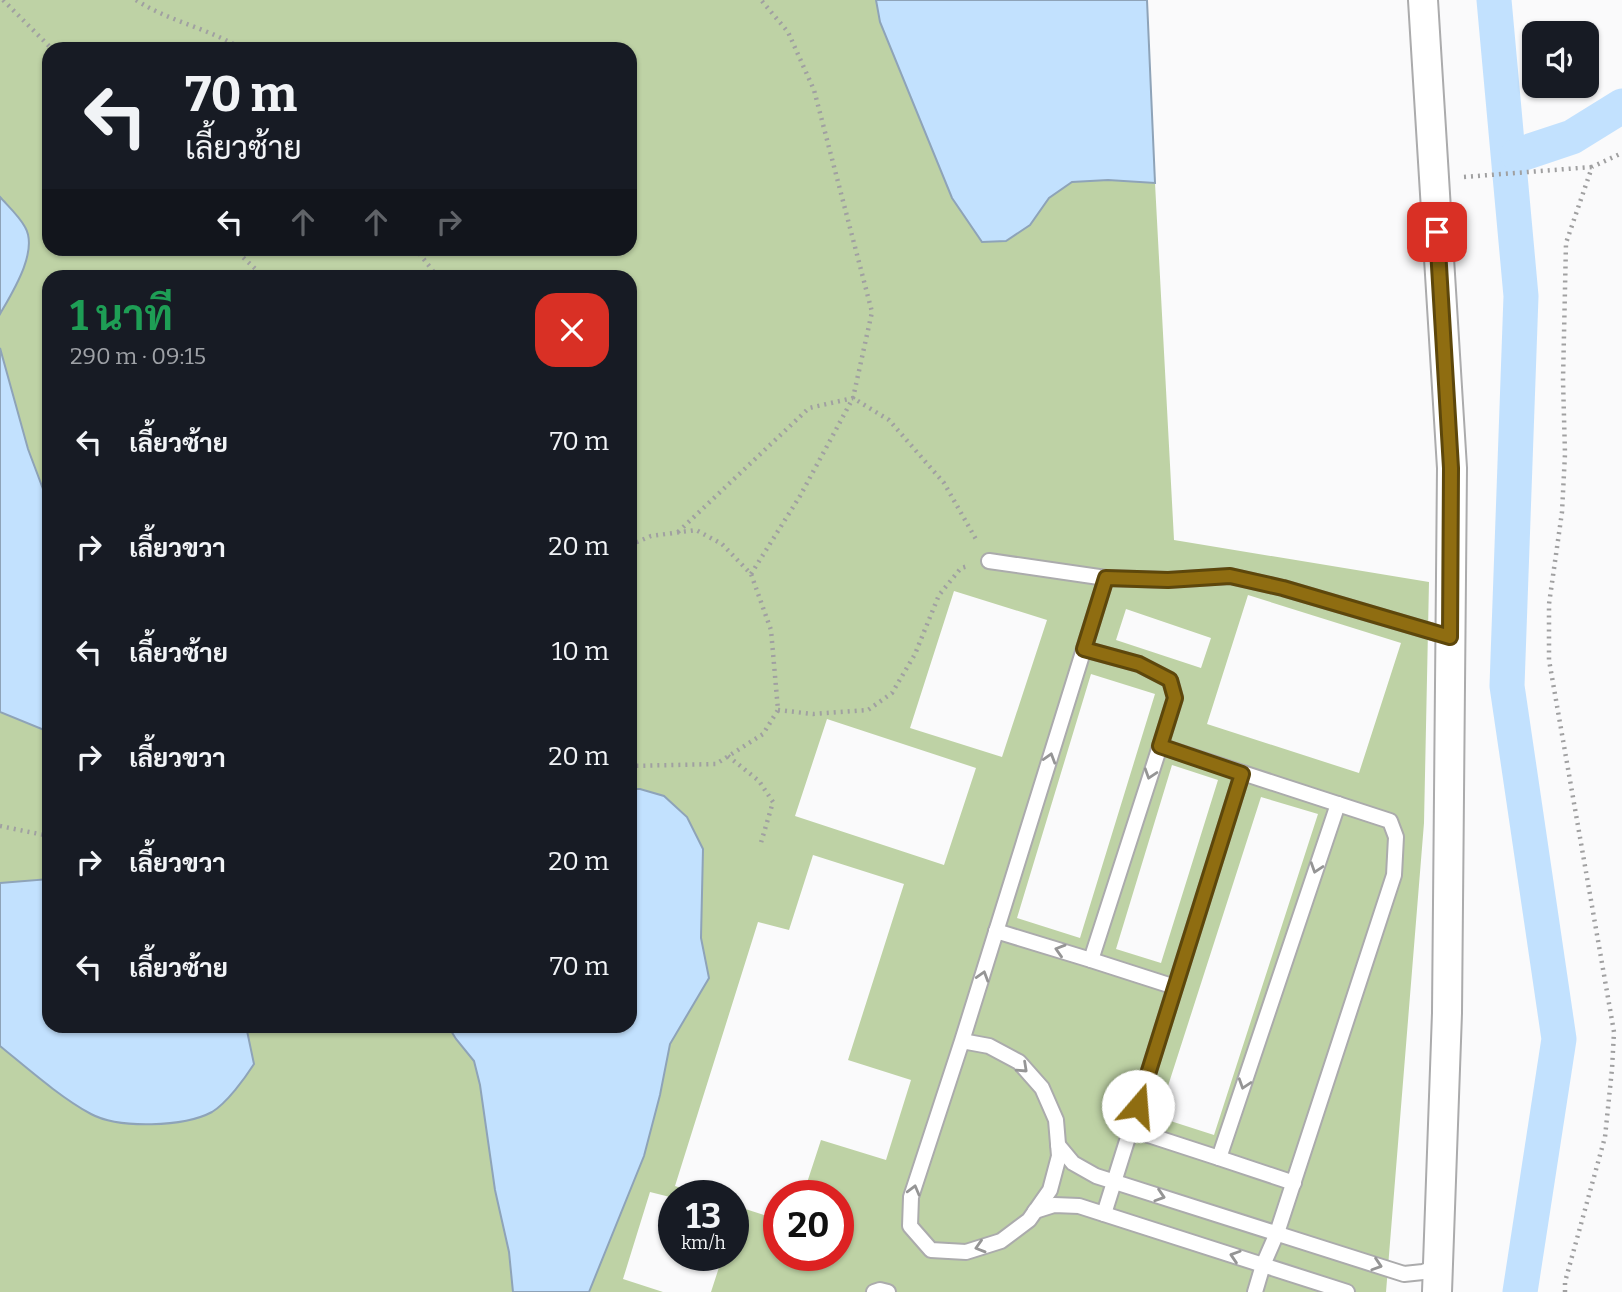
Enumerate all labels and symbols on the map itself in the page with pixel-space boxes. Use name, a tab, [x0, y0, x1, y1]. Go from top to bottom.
pin	[1407, 202, 1467, 262]
one-way arrow	[1042, 753, 1056, 765]
one-way arrow	[1144, 768, 1159, 780]
one-way arrow	[1310, 862, 1324, 874]
one-way arrow	[1054, 944, 1066, 959]
one-way arrow	[974, 970, 989, 982]
one-way arrow	[1015, 1060, 1028, 1072]
position arrow	[1101, 1069, 1175, 1143]
one-way arrow	[1238, 1077, 1252, 1090]
speed limit sign: 20	[763, 1180, 854, 1271]
one-way arrow	[906, 1184, 920, 1196]
one-way arrow	[1154, 1188, 1166, 1202]
one-way arrow	[974, 1239, 986, 1254]
one-way arrow	[1230, 1250, 1242, 1265]
one-way arrow	[1370, 1257, 1383, 1271]

